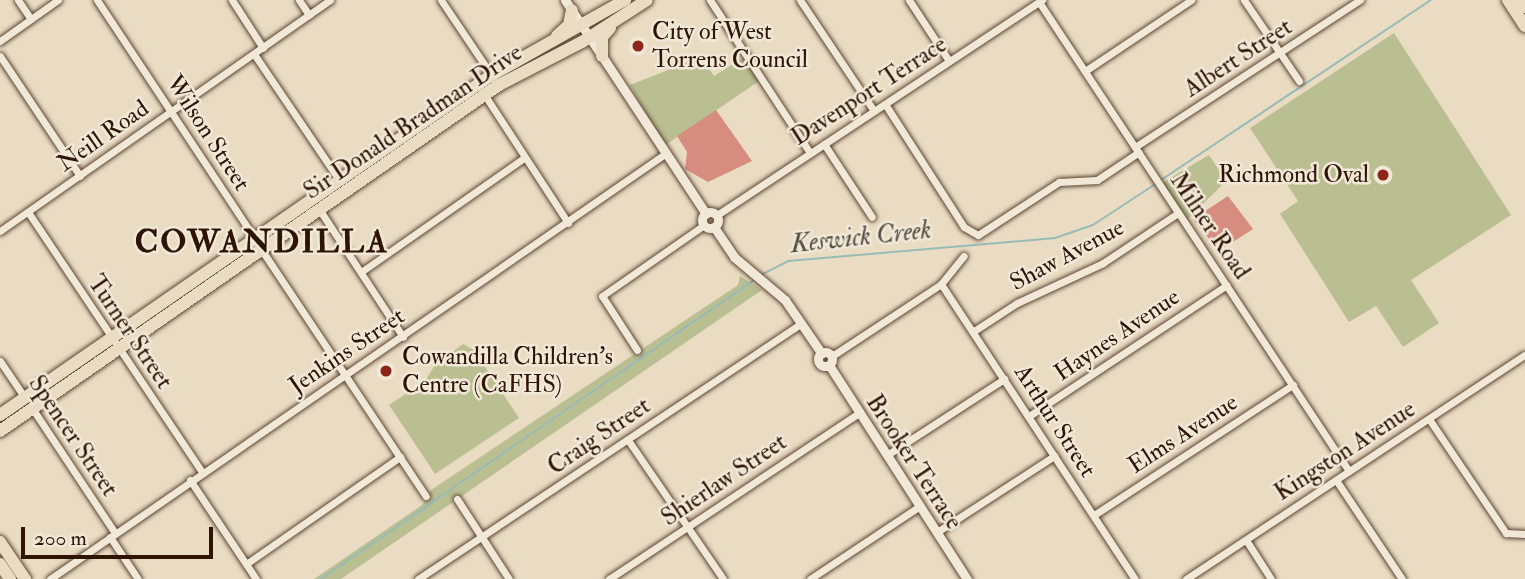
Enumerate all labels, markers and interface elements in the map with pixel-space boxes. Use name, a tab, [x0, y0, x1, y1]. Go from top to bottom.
street label: Albert Street	[1179, 13, 1297, 103]
place label: City of West Torrens Council	[652, 18, 808, 74]
street label: Davenport Terrace	[786, 30, 952, 152]
street label: Sir Donald Bradman Drive	[298, 38, 528, 206]
marker: City of West Torrens Council	[630, 38, 646, 54]
street label: Wilson Street	[160, 70, 256, 196]
street label: Neill Road	[52, 94, 154, 178]
place label: Richmond Oval	[1218, 161, 1369, 189]
street label: Milner Road	[1164, 167, 1256, 285]
marker: Richmond Oval	[1375, 167, 1391, 183]
street label: Shaw Avenue	[1005, 213, 1129, 297]
water label: Keswick Creek	[789, 215, 933, 261]
district label: COWANDILLA	[136, 223, 388, 261]
street label: Turner Street	[81, 270, 179, 394]
street label: Haynes Avenue	[1049, 283, 1185, 387]
street label: Jenkins Street	[284, 302, 410, 400]
place label: Cowandilla Children’s Centre (CaFHS)	[402, 343, 613, 399]
street label: Arthur Street	[1008, 359, 1102, 483]
marker: Cowandilla Children’s Centre (CaFHS)	[376, 361, 396, 381]
street label: Spencer Street	[22, 370, 124, 502]
street label: Elms Avenue	[1123, 388, 1243, 480]
street label: Brooker Terrace	[860, 389, 968, 535]
street label: Craig Street	[542, 391, 656, 481]
street label: Kingston Avenue	[1269, 395, 1421, 507]
street label: Shierlaw Street	[656, 428, 792, 532]
scale bar	[24, 512, 217, 556]
text: 200 m	[34, 525, 87, 552]

